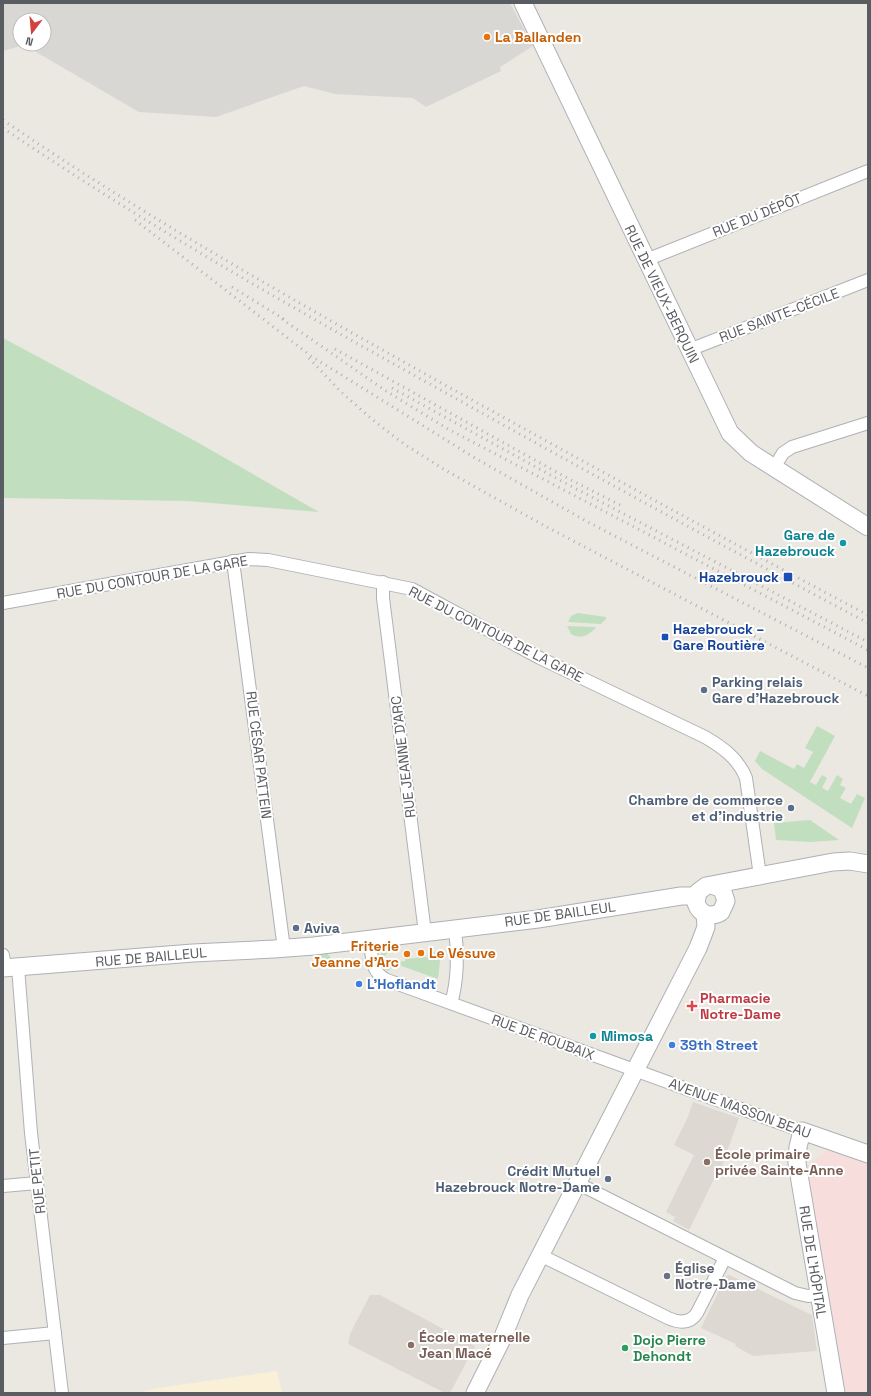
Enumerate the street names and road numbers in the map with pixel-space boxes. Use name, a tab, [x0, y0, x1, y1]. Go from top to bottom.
street label: RUE DU DÉPÔT	[710, 189, 804, 241]
street label: RUE DE VIEUX-BERQUIN	[621, 222, 703, 366]
street label: RUE SAINTE-CÉCILE	[717, 284, 842, 346]
street label: RUE DU CONTOUR DE LA GARE	[55, 551, 249, 603]
street label: RUE DU CONTOUR DE LA GARE	[406, 582, 587, 686]
street label: RUE CÉSAR PATTEIN	[242, 690, 276, 820]
street label: RUE JEANNE D'ARC	[387, 695, 419, 819]
street label: RUE DE BAILLEUL	[503, 897, 617, 931]
street label: RUE DE BAILLEUL	[94, 943, 208, 971]
street label: RUE DE ROUBAIX	[489, 1010, 597, 1064]
street label: AVENUE MASSON BEAU	[666, 1074, 814, 1142]
street label: RUE PETIT	[25, 1147, 49, 1215]
street label: RUE DE L'HÔPITAL	[795, 1204, 831, 1320]

